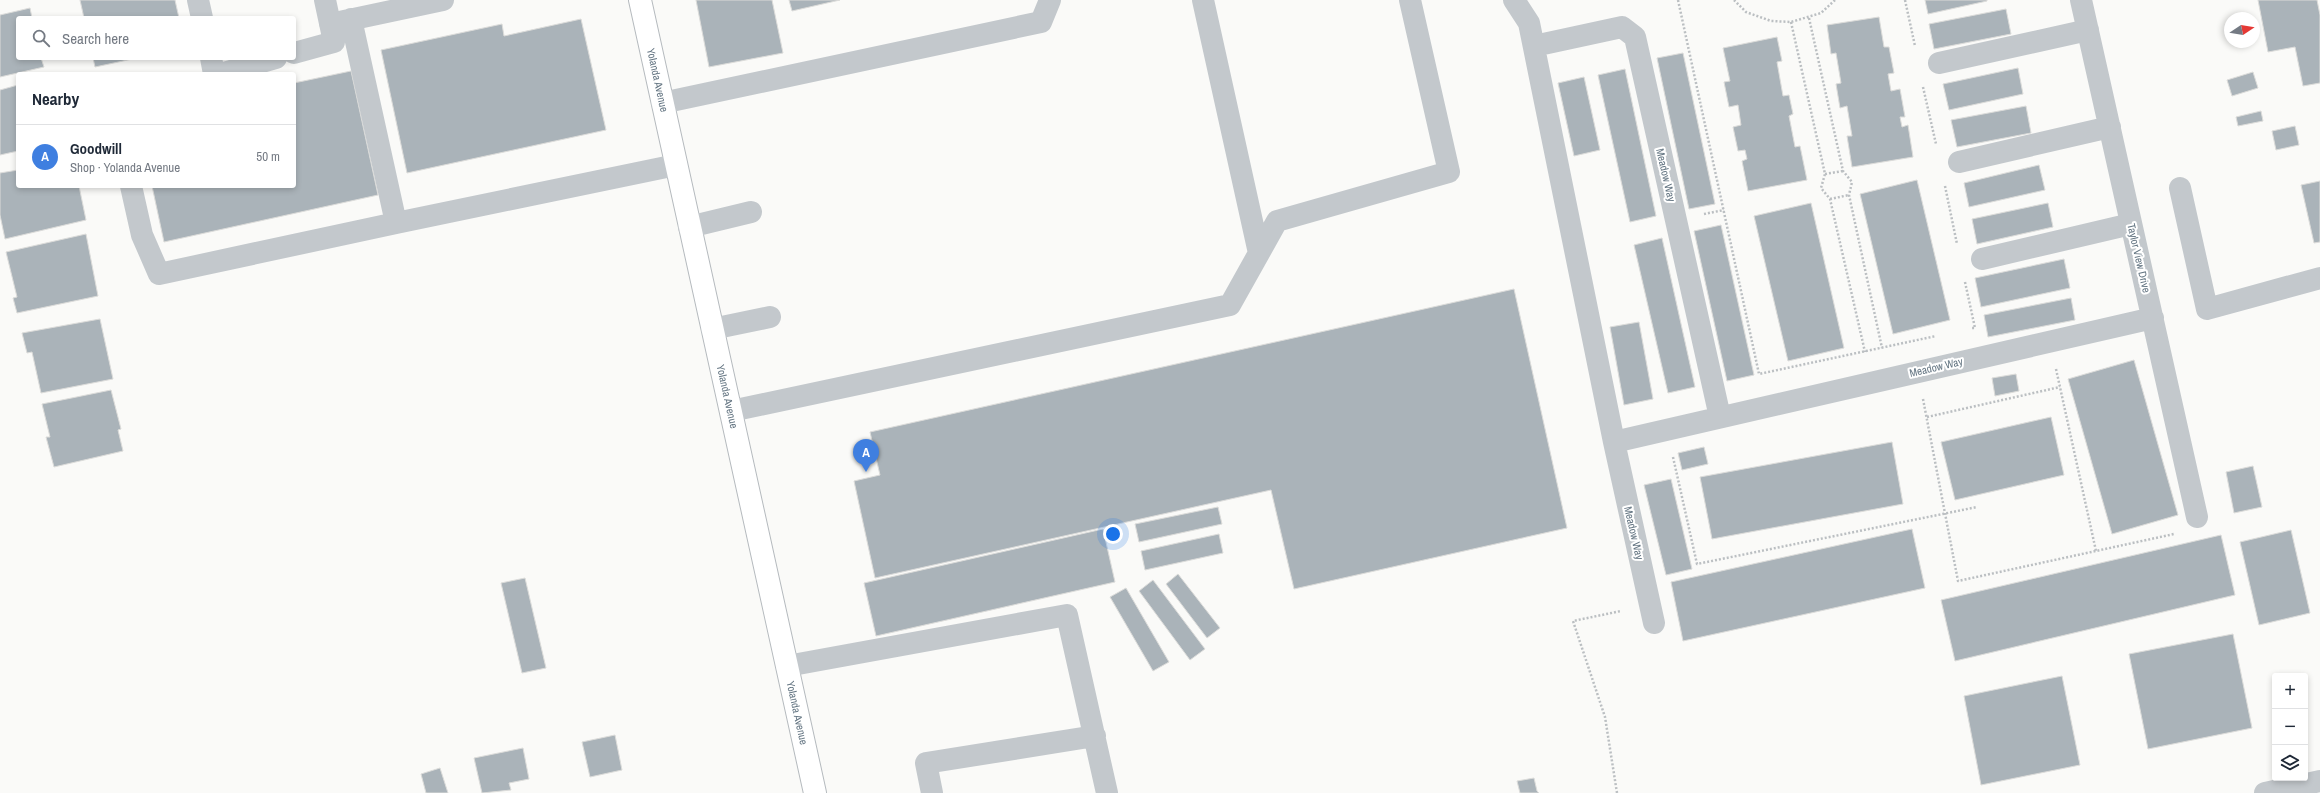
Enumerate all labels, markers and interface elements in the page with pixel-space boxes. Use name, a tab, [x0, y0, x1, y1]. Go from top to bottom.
north arrow	[2224, 12, 2260, 48]
search box	[16, 16, 296, 60]
icon: search	[30, 27, 52, 49]
text: Search here	[62, 28, 129, 49]
street label: Yolanda Avenue	[644, 47, 672, 113]
text: Nearby	[32, 87, 79, 110]
text: Goodwill	[70, 138, 122, 159]
street label: Meadow Way	[1653, 147, 1679, 204]
text: A	[41, 148, 49, 165]
text: 50 m	[256, 148, 280, 165]
text: Shop · Yolanda Avenue	[70, 159, 180, 176]
street label: Taylor View Drive	[2124, 222, 2154, 294]
street label: Meadow Way	[1908, 354, 1965, 380]
street label: Yolanda Avenue	[714, 363, 741, 430]
pin: A	[853, 439, 879, 472]
street label: Meadow Way	[1621, 505, 1647, 562]
your location	[1103, 524, 1123, 544]
map controls	[2272, 673, 2308, 781]
button: +	[2272, 673, 2308, 709]
street label: Yolanda Avenue	[783, 680, 811, 746]
button: −	[2272, 709, 2308, 745]
button: layers	[2272, 745, 2308, 781]

